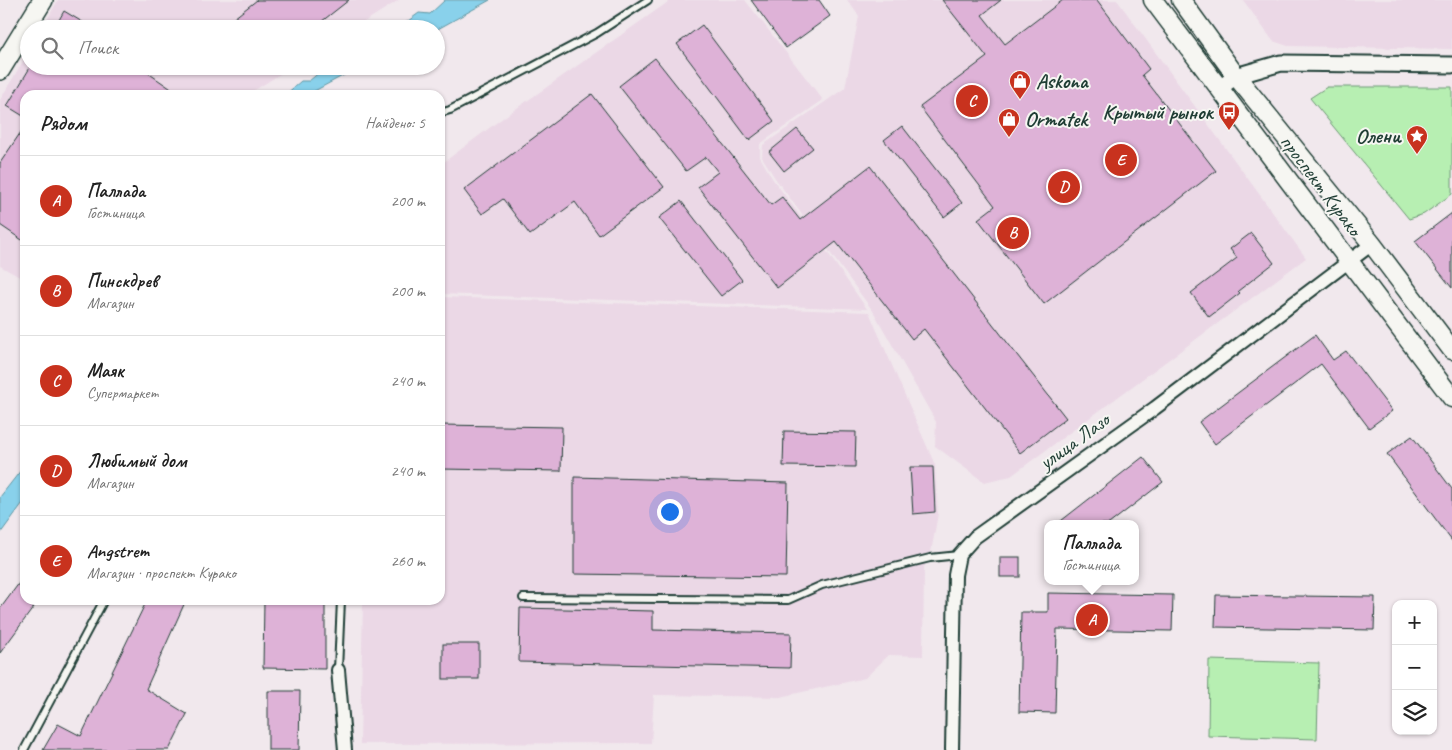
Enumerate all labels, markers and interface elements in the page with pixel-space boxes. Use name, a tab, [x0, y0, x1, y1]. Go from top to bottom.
search box	[20, 20, 445, 75]
icon: search	[38, 34, 66, 62]
text: Поиск	[78, 36, 118, 60]
place label: Askona	[1036, 68, 1089, 94]
shop icon: Askona	[1008, 69, 1032, 100]
pin: C	[956, 82, 988, 120]
place label: Крытый рынок	[1102, 99, 1215, 125]
bus stop icon: Крытый рынок	[1217, 100, 1241, 131]
place label: Ormatek	[1025, 106, 1089, 132]
shop icon: Ormatek	[997, 107, 1021, 138]
text: Рядом	[40, 110, 87, 136]
text: Найдено: 5	[365, 113, 425, 133]
place label: Олени	[1356, 123, 1403, 149]
place icon: Олени	[1405, 124, 1429, 155]
street label: проспект Курако	[1274, 129, 1369, 243]
pin: E	[1105, 141, 1137, 179]
pin: D	[1048, 168, 1080, 206]
text: Паллада	[87, 179, 145, 203]
text: A	[52, 191, 60, 211]
text: 200 m	[391, 191, 425, 211]
text: Гостиница	[87, 203, 144, 223]
pin: B	[997, 214, 1029, 252]
text: Пинскдрев	[87, 269, 158, 293]
text: B	[52, 281, 60, 301]
text: 200 m	[391, 281, 425, 301]
text: Магазин	[87, 293, 134, 313]
text: Маяк	[87, 359, 124, 383]
text: C	[52, 371, 60, 391]
text: 240 m	[391, 371, 425, 391]
text: Супермаркет	[87, 383, 158, 403]
street label: улица Лазо	[1032, 405, 1116, 476]
text: Любимый дом	[87, 449, 186, 473]
text: D	[51, 461, 61, 481]
text: 240 m	[391, 461, 425, 481]
text: Магазин	[87, 473, 134, 493]
your location	[657, 499, 683, 525]
popup	[1044, 520, 1139, 585]
text: Паллада	[1062, 531, 1121, 555]
text: Angstrem	[87, 539, 149, 563]
text: E	[52, 551, 60, 571]
text: 260 m	[391, 551, 425, 571]
text: Гостиница	[1062, 555, 1120, 575]
text: Магазин · проспект Курако	[87, 563, 236, 583]
map controls	[1392, 600, 1437, 735]
button: +	[1392, 600, 1437, 645]
pin: A	[1076, 601, 1108, 639]
button: −	[1392, 645, 1437, 690]
button: layers	[1392, 690, 1437, 735]

